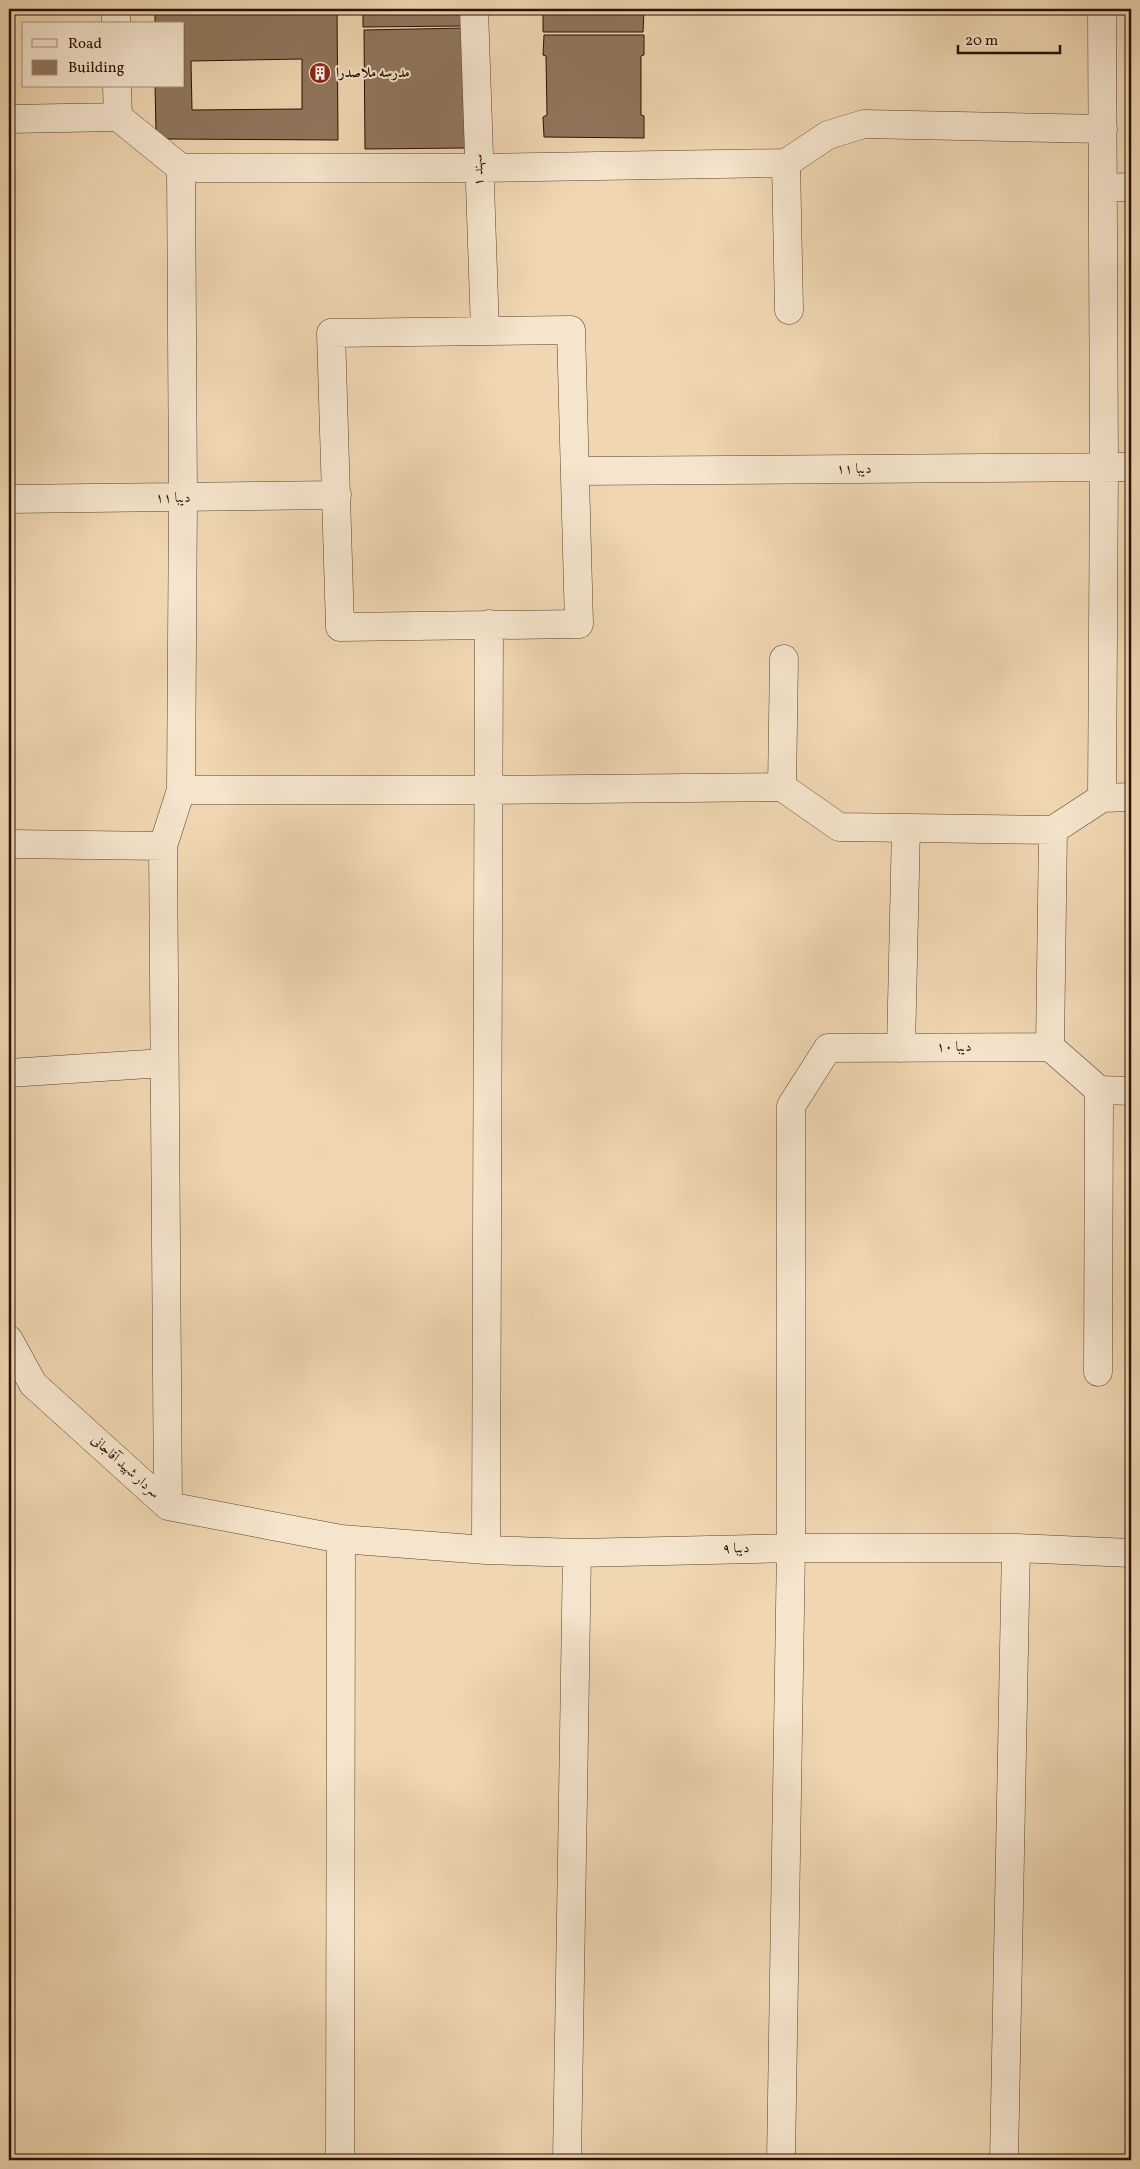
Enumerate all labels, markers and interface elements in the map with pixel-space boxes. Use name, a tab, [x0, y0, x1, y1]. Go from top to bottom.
legend	[22, 22, 185, 88]
scale bar	[958, 22, 1060, 54]
text: 20 m	[965, 31, 998, 52]
text: Road	[68, 34, 102, 55]
text: Building	[68, 58, 125, 79]
building icon: مدرسه ملاصدرا	[308, 61, 332, 85]
place label: مدرسه ملاصدرا	[336, 64, 410, 83]
street label: سهند ۱	[469, 153, 489, 186]
street label: دیبا ۱۱	[836, 460, 872, 479]
street label: دیبا ۱۱	[155, 489, 191, 508]
street label: دیبا ۱۰	[936, 1038, 972, 1057]
street label: سردار شهید آقاجانی	[86, 1431, 164, 1503]
street label: دیبا ۹	[722, 1539, 750, 1559]

